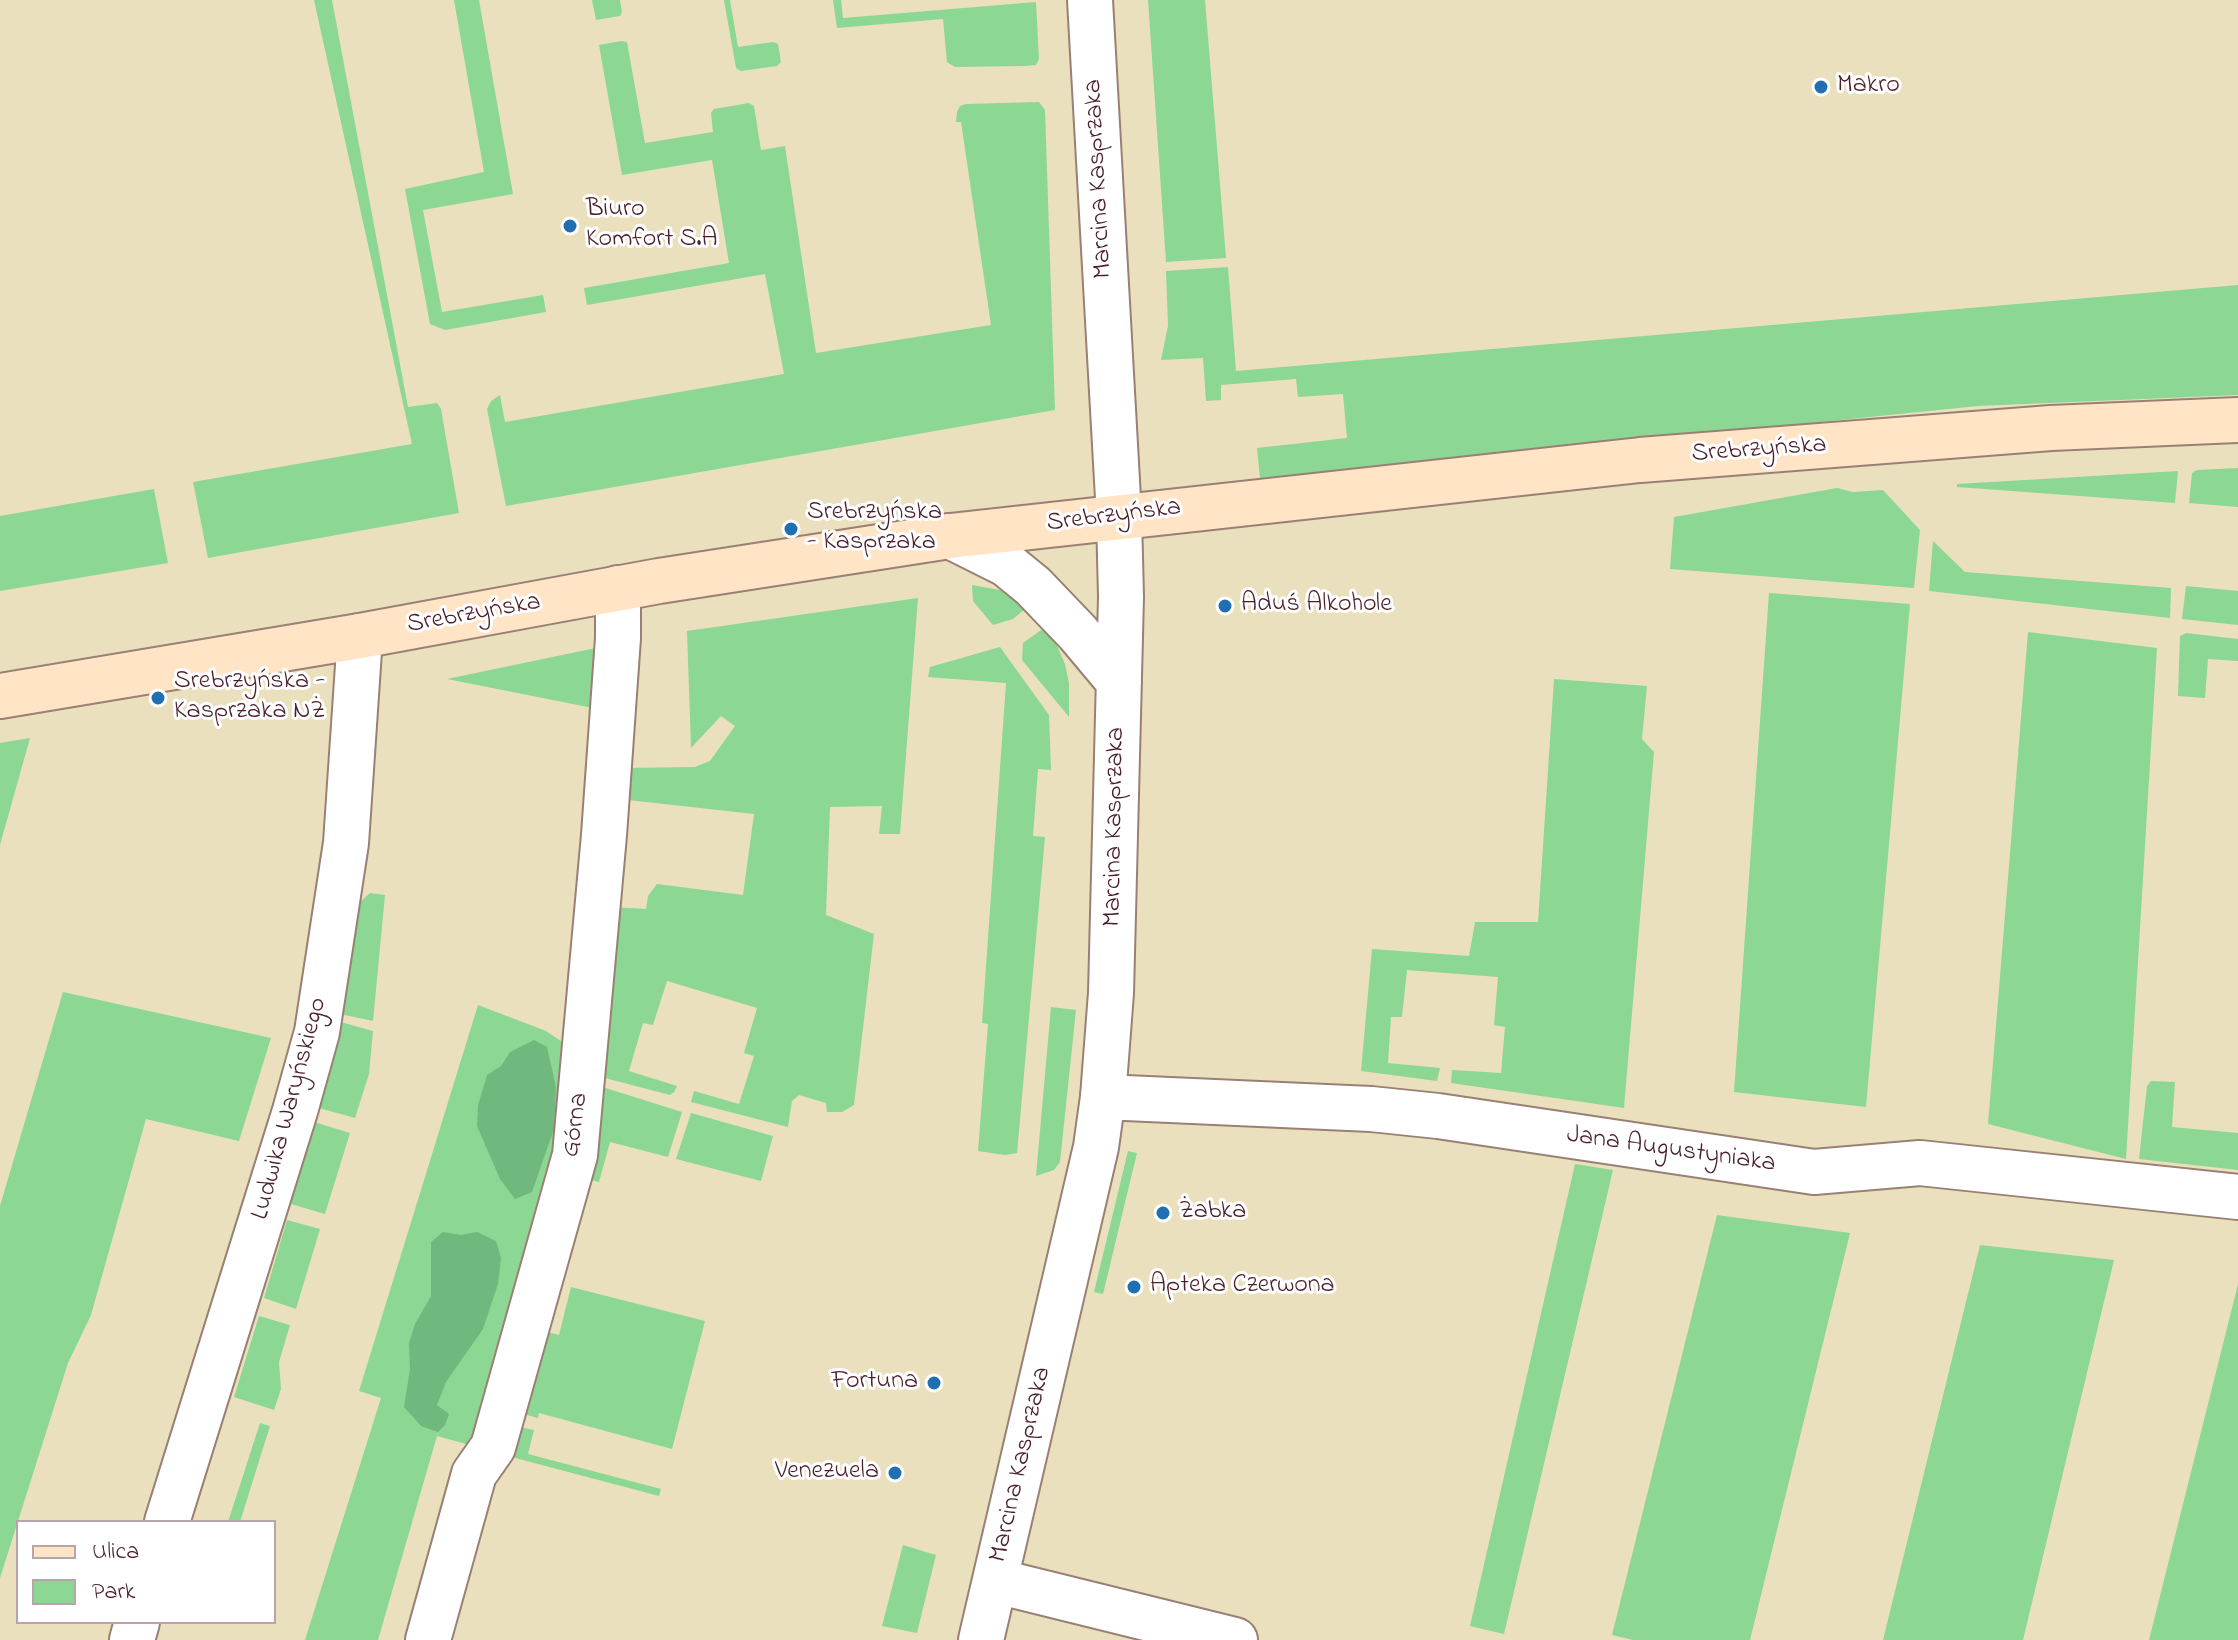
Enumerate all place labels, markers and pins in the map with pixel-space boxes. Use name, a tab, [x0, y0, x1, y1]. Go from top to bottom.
place label: Makro	[1837, 71, 1900, 103]
marker: Makro	[1812, 78, 1830, 96]
place label: Biuro Komfort S.A	[586, 195, 718, 256]
marker: Biuro Komfort S.A	[561, 217, 579, 235]
place label: Srebrzyńska - Kasprzaka	[807, 498, 942, 560]
marker: Srebrzyńska - Kasprzaka	[782, 520, 800, 538]
place label: Aduś Alkohole	[1241, 590, 1392, 622]
marker: Aduś Alkohole	[1216, 597, 1234, 615]
place label: Srebrzyńska - Kasprzaka NŻ	[174, 667, 325, 728]
marker: Srebrzyńska - Kasprzaka NŻ	[149, 689, 167, 707]
place label: Żabka	[1179, 1197, 1246, 1229]
marker: Żabka	[1154, 1204, 1172, 1222]
place label: Apteka Czerwona	[1150, 1271, 1335, 1303]
marker: Apteka Czerwona	[1125, 1278, 1143, 1296]
place label: Fortuna	[832, 1367, 918, 1399]
marker: Fortuna	[925, 1374, 943, 1392]
place label: Venezuela	[775, 1457, 879, 1489]
marker: Venezuela	[886, 1464, 904, 1482]

